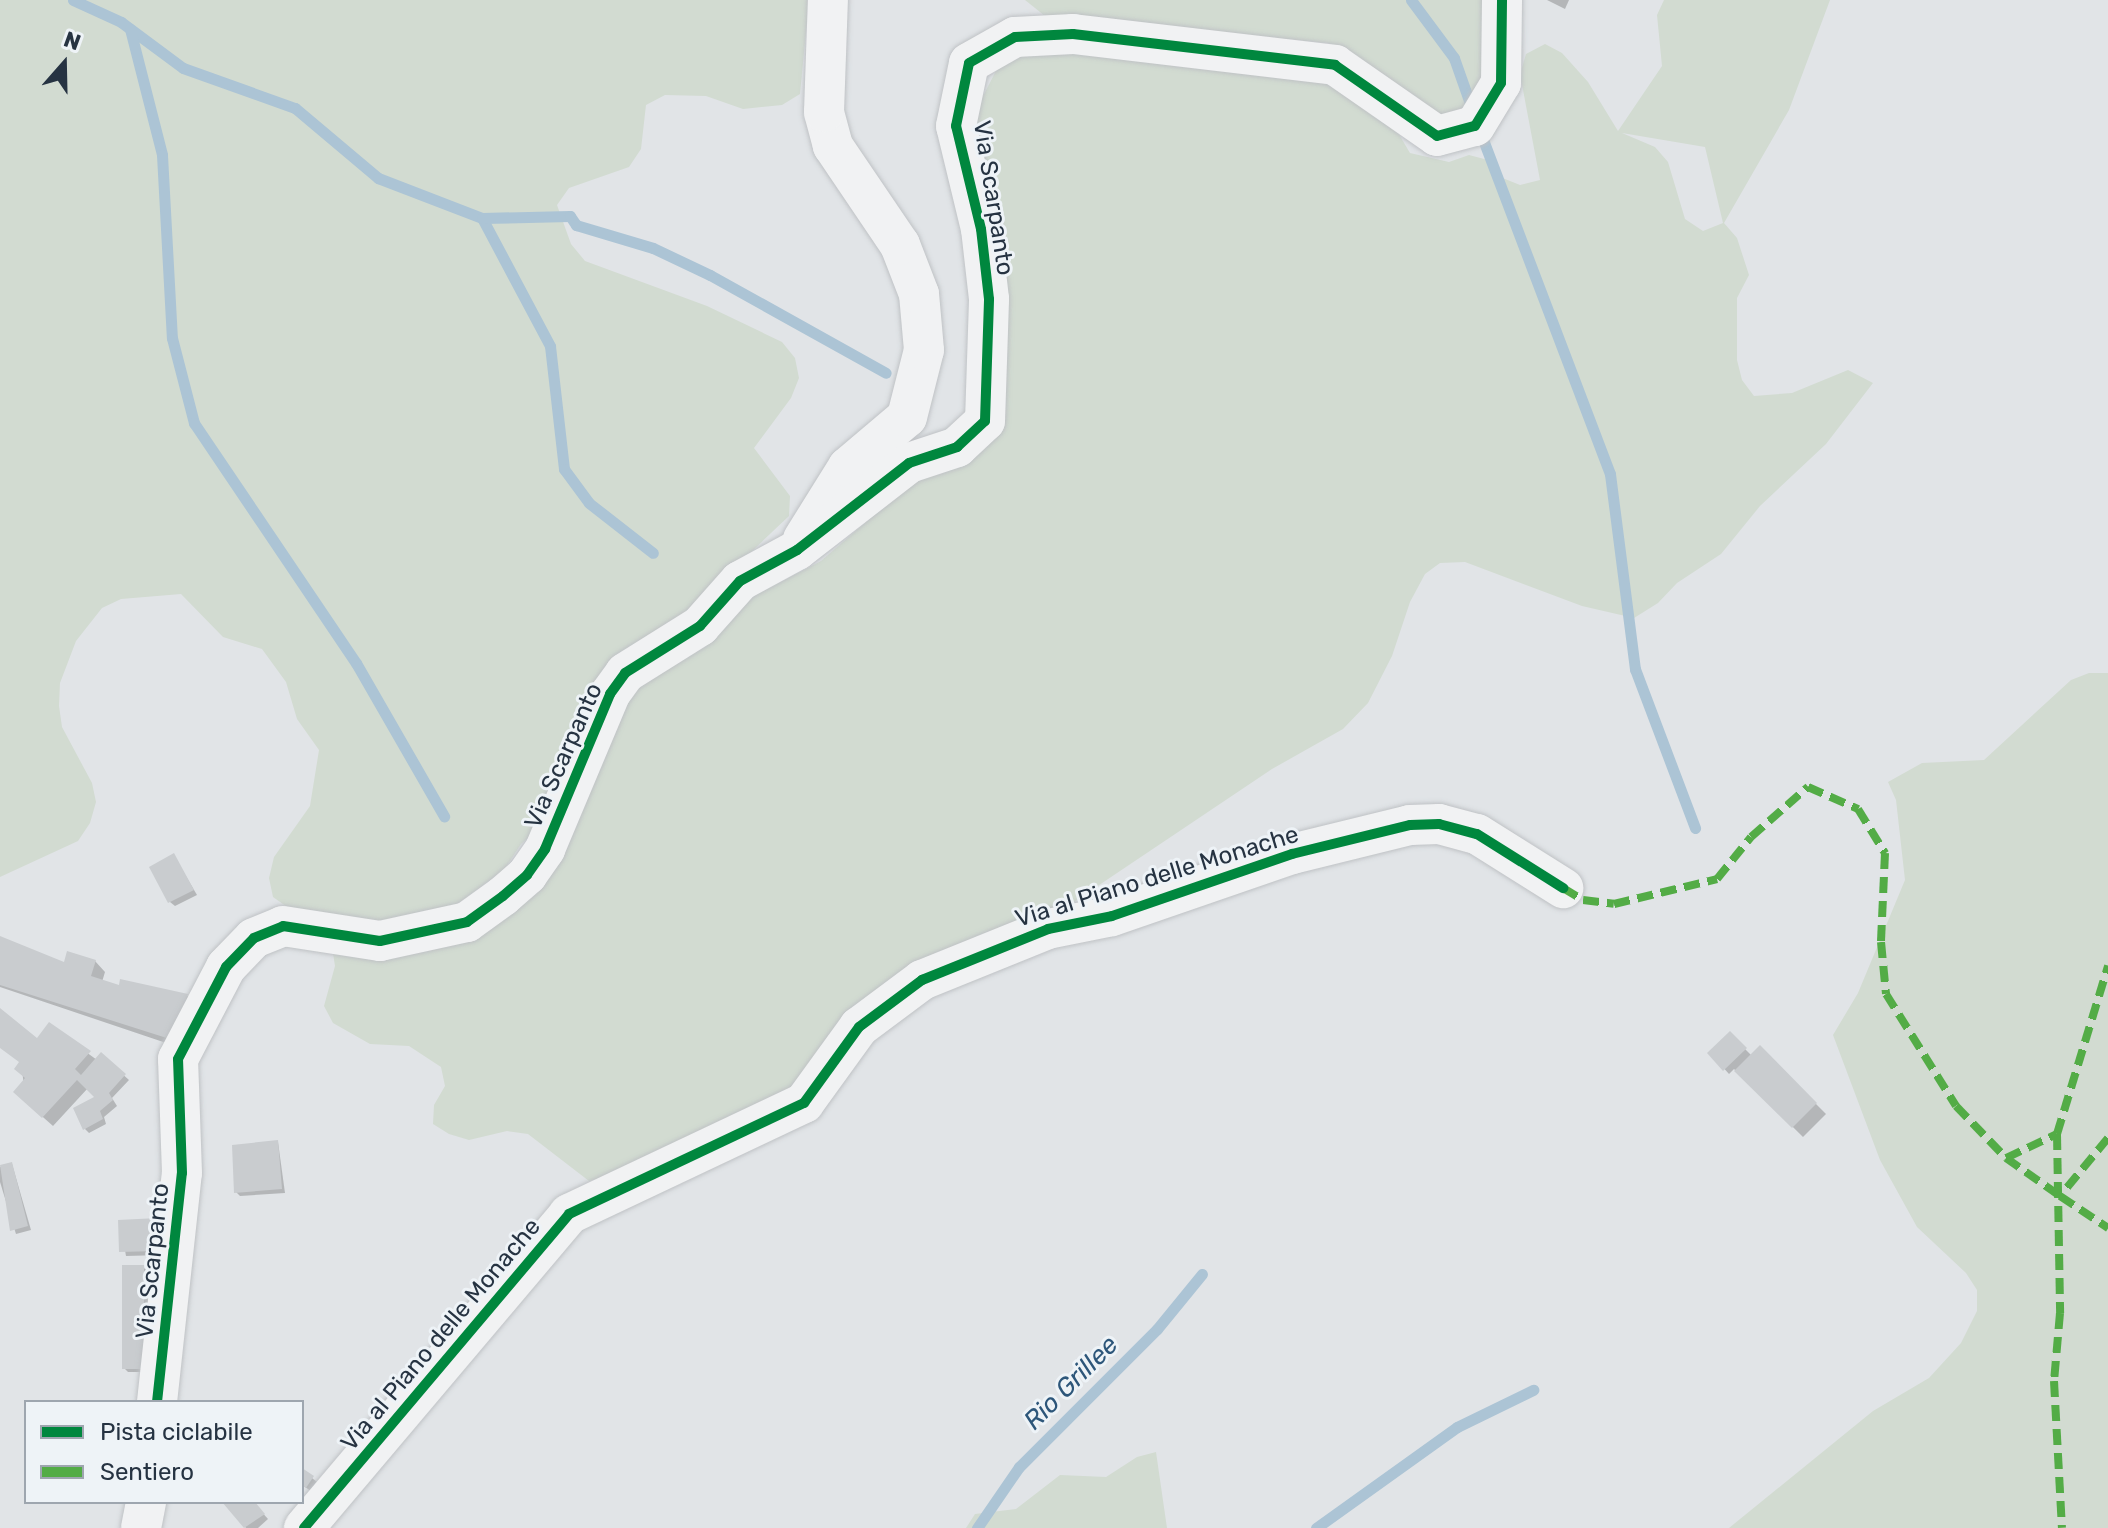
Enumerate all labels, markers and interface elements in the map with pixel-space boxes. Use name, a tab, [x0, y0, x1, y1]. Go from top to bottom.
north arrow	[24, 24, 104, 104]
text: N	[60, 26, 84, 56]
street label: Via Scarpanto	[967, 119, 1019, 277]
street label: Via Scarpanto	[519, 679, 609, 833]
street label: Via al Piano delle Monache	[1012, 820, 1302, 934]
street label: Via Scarpanto	[131, 1182, 175, 1340]
street label: Via al Piano delle Monache	[335, 1213, 547, 1457]
water label: Rio Grillee	[1017, 1329, 1125, 1437]
legend	[24, 1400, 304, 1504]
text: Pista ciclabile	[100, 1418, 253, 1446]
text: Sentiero	[100, 1458, 194, 1486]

